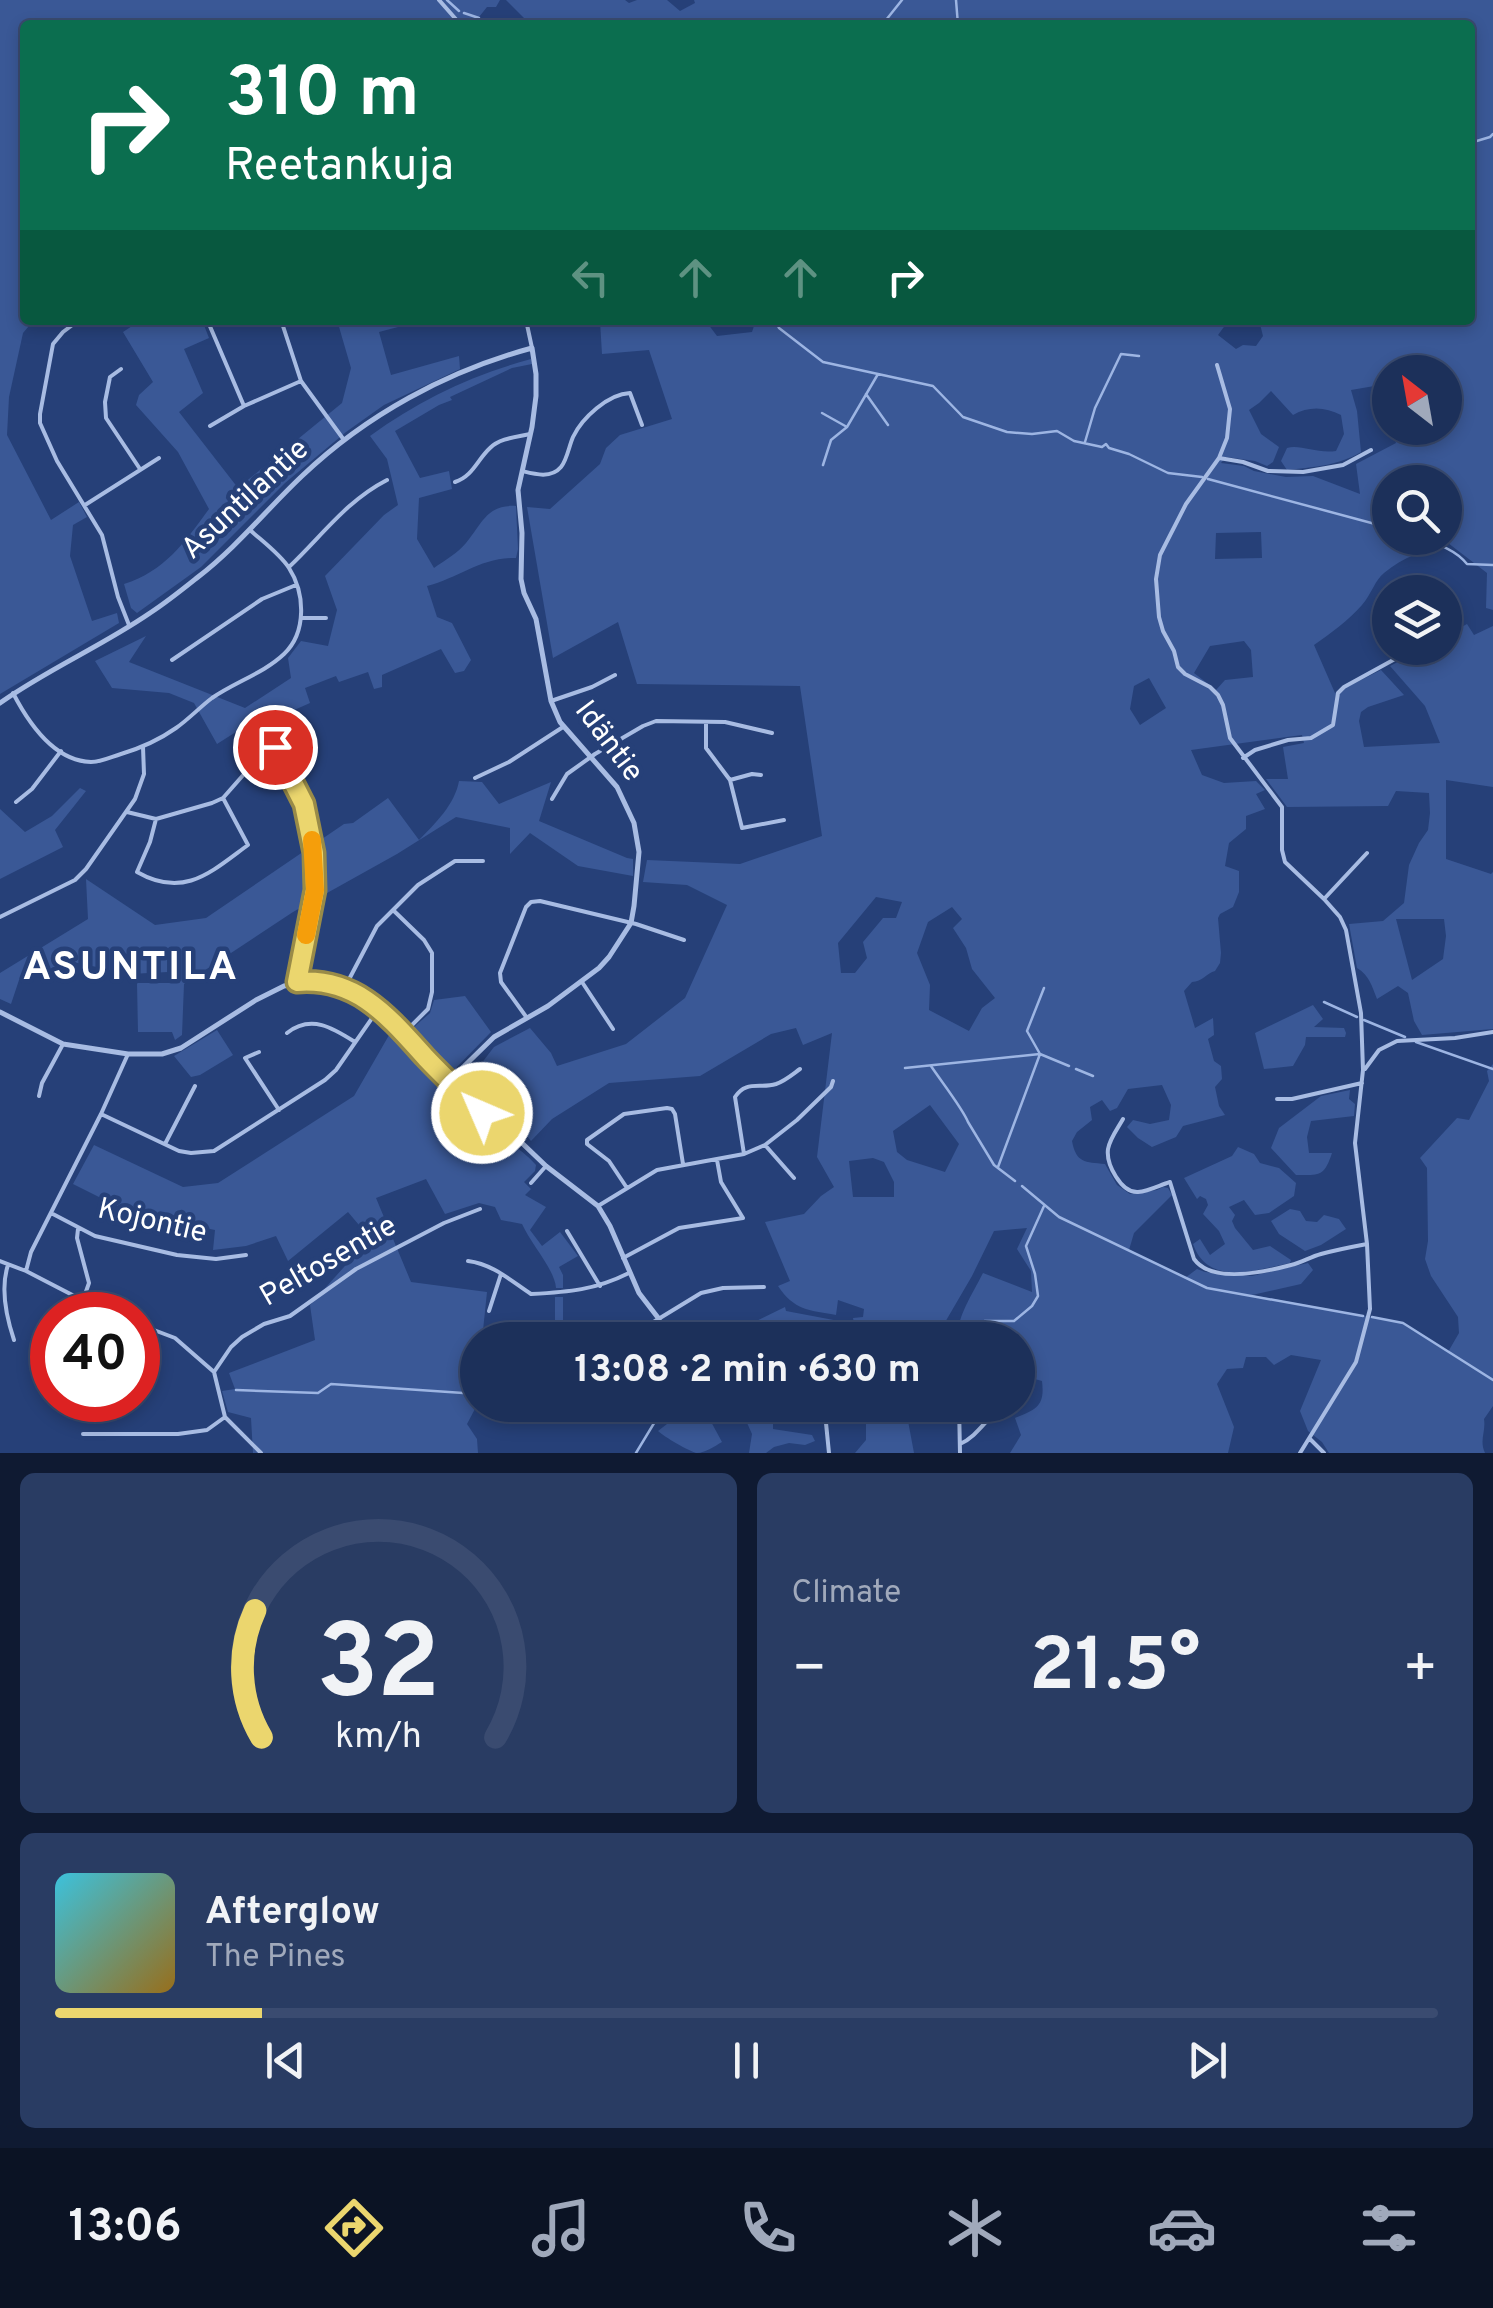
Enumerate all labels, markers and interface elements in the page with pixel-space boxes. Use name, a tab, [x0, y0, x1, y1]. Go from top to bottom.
text: 310 m	[225, 52, 420, 141]
icon: right	[60, 60, 190, 190]
text: Reetankuja	[225, 139, 454, 196]
icon: left	[563, 250, 618, 305]
icon: ahead	[668, 250, 723, 305]
icon: ahead	[773, 250, 828, 305]
icon: right	[878, 250, 933, 305]
north arrow	[1372, 355, 1462, 445]
map controls	[1372, 355, 1462, 665]
street label: Asuntilantie	[175, 432, 317, 568]
button: search	[1372, 465, 1462, 555]
button: layers	[1372, 575, 1462, 665]
street label: Idäntie	[565, 694, 651, 790]
pin	[233, 705, 318, 790]
icon: arrive	[248, 720, 303, 775]
district label: ASUNTILA	[22, 944, 240, 994]
position arrow	[430, 1061, 534, 1165]
street label: Kojontie	[94, 1191, 210, 1253]
street label: Peltosentie	[254, 1208, 404, 1316]
speed limit sign: 40	[30, 1292, 160, 1422]
text: 13:08 · 2 min · 630 m	[574, 1347, 921, 1396]
text: Climate	[792, 1574, 901, 1614]
text: 32	[316, 1603, 440, 1735]
text: 21.5°	[1029, 1622, 1200, 1717]
text: −	[792, 1636, 827, 1706]
text: +	[1403, 1636, 1438, 1706]
text: km/h	[335, 1715, 422, 1761]
text: Afterglow	[205, 1889, 380, 1938]
text: The Pines	[205, 1938, 346, 1978]
icon: previous	[258, 2033, 313, 2088]
icon: pause	[719, 2033, 774, 2088]
icon: next	[1180, 2033, 1235, 2088]
icon: directions	[319, 2193, 389, 2263]
icon: music	[526, 2193, 596, 2263]
icon: phone	[733, 2193, 803, 2263]
icon: climate	[940, 2193, 1010, 2263]
icon: car	[1147, 2193, 1217, 2263]
icon: filters	[1354, 2193, 1424, 2263]
text: 13:06	[69, 2200, 182, 2257]

